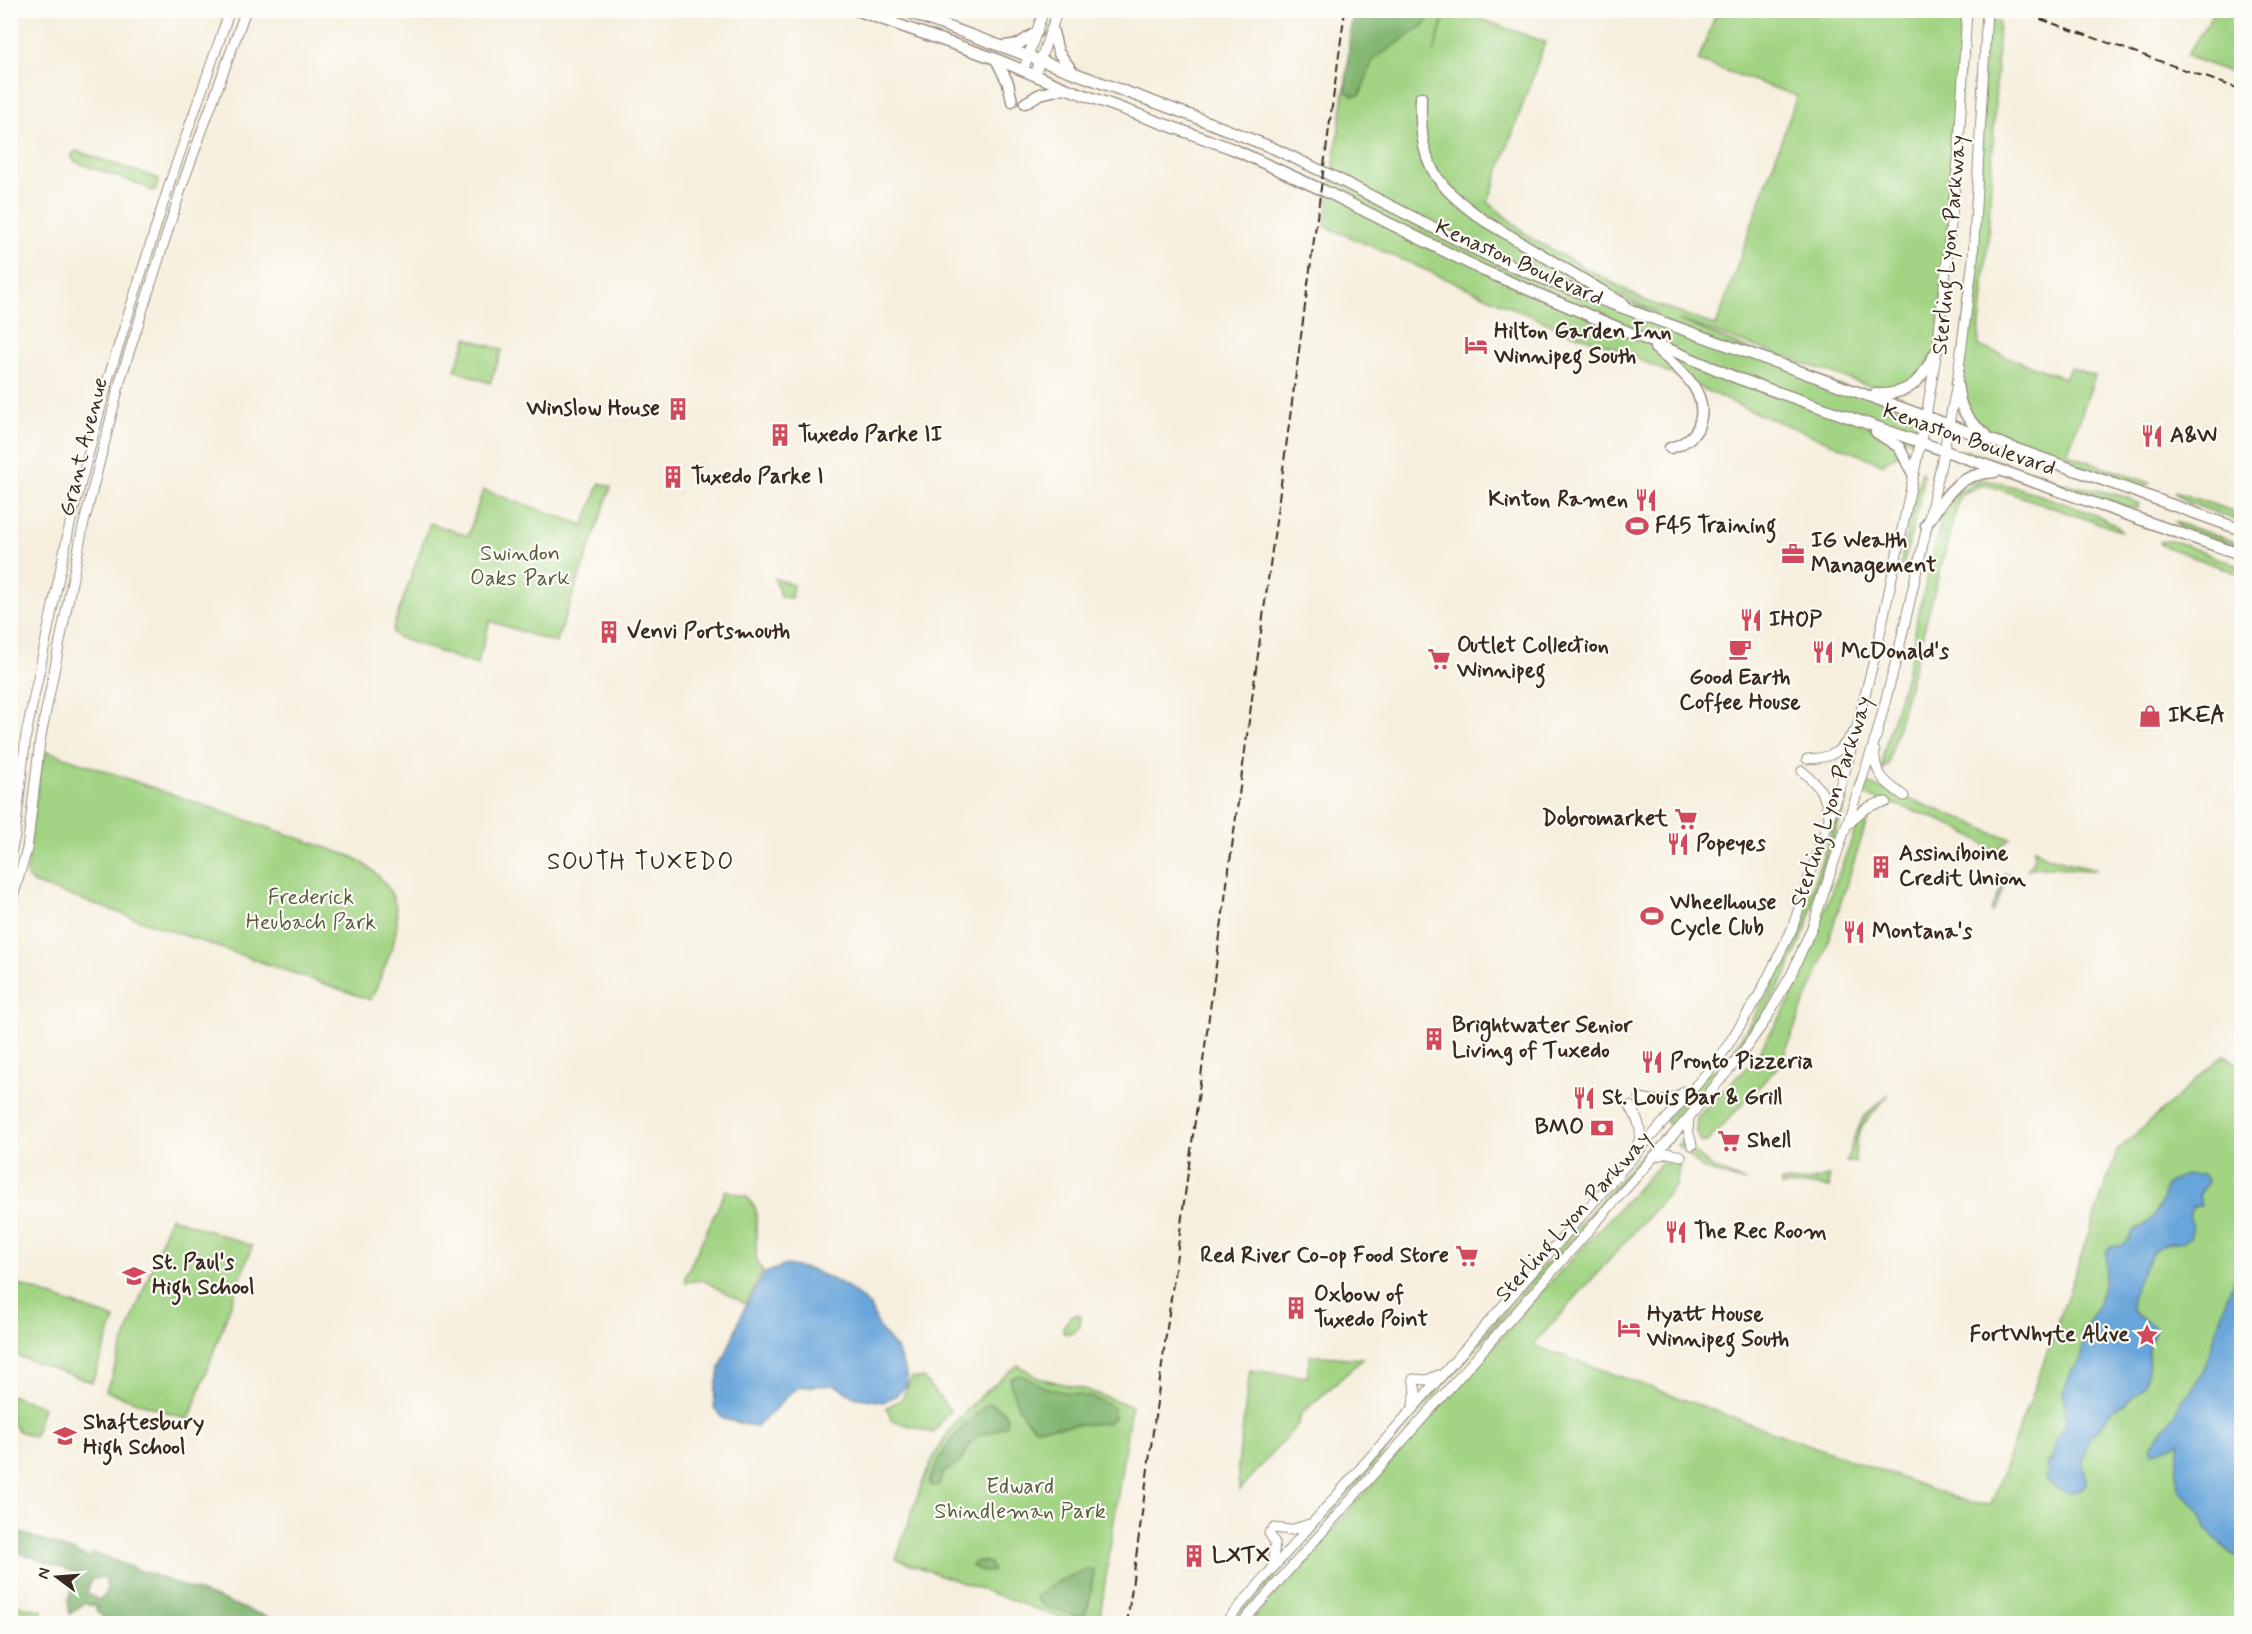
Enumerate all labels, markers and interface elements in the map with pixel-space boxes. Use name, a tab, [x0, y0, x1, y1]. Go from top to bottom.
street label: Sterling Lyon Parkway	[1926, 134, 1977, 356]
street label: Kenaston Boulevard	[1431, 213, 1607, 313]
place label: Hilton Garden Inn Winnipeg South	[1493, 318, 1672, 375]
hotel icon: Hilton Garden Inn Winnipeg South	[1463, 332, 1489, 358]
street label: Grant Avenue	[53, 374, 115, 520]
place label: Winslow House	[526, 395, 660, 423]
building icon: Winslow House	[665, 396, 691, 422]
street label: Kenaston Boulevard	[1879, 397, 2059, 483]
place label: Tuxedo Parke II	[798, 421, 942, 449]
building icon: Tuxedo Parke II	[767, 422, 793, 448]
place label: A&W	[2170, 422, 2217, 450]
restaurant icon: A&W	[2139, 423, 2165, 449]
place label: Tuxedo Parke I	[691, 463, 824, 491]
building icon: Tuxedo Parke I	[660, 464, 686, 490]
place label: Kinton Ramen	[1488, 486, 1628, 514]
restaurant icon: Kinton Ramen	[1633, 487, 1659, 513]
place label: F45 Training	[1655, 512, 1776, 544]
sports icon: F45 Training	[1624, 513, 1650, 539]
place label: IG Wealth Management	[1811, 527, 1937, 583]
park label: Swindon Oaks Park	[470, 540, 570, 593]
office icon: IG Wealth Management	[1780, 541, 1806, 567]
place label: IHOP	[1769, 606, 1822, 634]
restaurant icon: IHOP	[1738, 607, 1764, 633]
place label: Venvi Portsmouth	[627, 618, 790, 646]
building icon: Venvi Portsmouth	[596, 619, 622, 645]
place label: Outlet Collection Winnipeg	[1456, 632, 1609, 689]
cafe icon: Good Earth Coffee House	[1727, 636, 1753, 662]
place label: McDonald's	[1841, 638, 1949, 666]
restaurant icon: McDonald's	[1810, 639, 1836, 665]
supermarket icon: Outlet Collection Winnipeg	[1426, 646, 1452, 672]
place label: Good Earth Coffee House	[1679, 664, 1801, 717]
street label: Sterling Lyon Parkway	[1785, 693, 1882, 912]
place label: IKEA	[2168, 702, 2225, 730]
shop icon: IKEA	[2137, 703, 2163, 729]
place label: Dobromarket	[1542, 805, 1669, 833]
supermarket icon: Dobromarket	[1673, 806, 1699, 832]
place label: Popeyes	[1696, 830, 1766, 858]
restaurant icon: Popeyes	[1665, 831, 1691, 857]
place label: Assiniboine Credit Union	[1899, 840, 2026, 893]
district label: SOUTH TUXEDO	[547, 847, 735, 878]
building icon: Assiniboine Credit Union	[1868, 854, 1894, 880]
park label: Frederick Heubach Park	[246, 884, 376, 937]
place label: Wheelhouse Cycle Club	[1669, 889, 1777, 942]
sports icon: Wheelhouse Cycle Club	[1639, 903, 1665, 929]
place label: Montana's	[1872, 918, 1973, 946]
restaurant icon: Montana's	[1841, 919, 1867, 945]
place label: Brightwater Senior Living of Tuxedo	[1452, 1012, 1633, 1066]
building icon: Brightwater Senior Living of Tuxedo	[1421, 1026, 1447, 1052]
place label: Pronto Pizzeria	[1670, 1048, 1813, 1076]
restaurant icon: Pronto Pizzeria	[1639, 1049, 1665, 1075]
place label: St. Louis Bar & Grill	[1602, 1084, 1783, 1112]
restaurant icon: St. Louis Bar & Grill	[1571, 1085, 1597, 1111]
place label: BMO	[1535, 1114, 1584, 1142]
bank icon: BMO	[1589, 1115, 1615, 1141]
street label: Sterling Lyon Parkway	[1490, 1126, 1660, 1310]
place label: Shell	[1747, 1127, 1791, 1155]
supermarket icon: Shell	[1716, 1128, 1742, 1154]
place label: The Rec Room	[1694, 1218, 1827, 1246]
restaurant icon: The Rec Room	[1663, 1219, 1689, 1245]
place label: Red River Co-op Food Store	[1200, 1242, 1449, 1270]
supermarket icon: Red River Co-op Food Store	[1454, 1243, 1480, 1269]
place label: St. Paul's High School	[152, 1249, 255, 1306]
school or university icon: St. Paul's High School	[121, 1263, 147, 1289]
place label: Oxbow of Tuxedo Point	[1314, 1281, 1429, 1334]
building icon: Oxbow of Tuxedo Point	[1283, 1295, 1309, 1321]
place label: Hyatt House Winnipeg South	[1646, 1301, 1789, 1358]
hotel icon: Hyatt House Winnipeg South	[1616, 1315, 1642, 1341]
place label: FortWhyte Alive	[1970, 1321, 2129, 1349]
place icon: FortWhyte Alive	[2134, 1322, 2160, 1348]
place label: Shaftesbury High School	[83, 1409, 204, 1466]
school or university icon: Shaftesbury High School	[52, 1423, 78, 1449]
park label: Edward Shindleman Park	[934, 1473, 1106, 1526]
place label: LXTX	[1212, 1542, 1270, 1570]
building icon: LXTX	[1181, 1543, 1207, 1569]
north arrow	[27, 1547, 87, 1607]
text: N	[32, 1565, 56, 1581]

